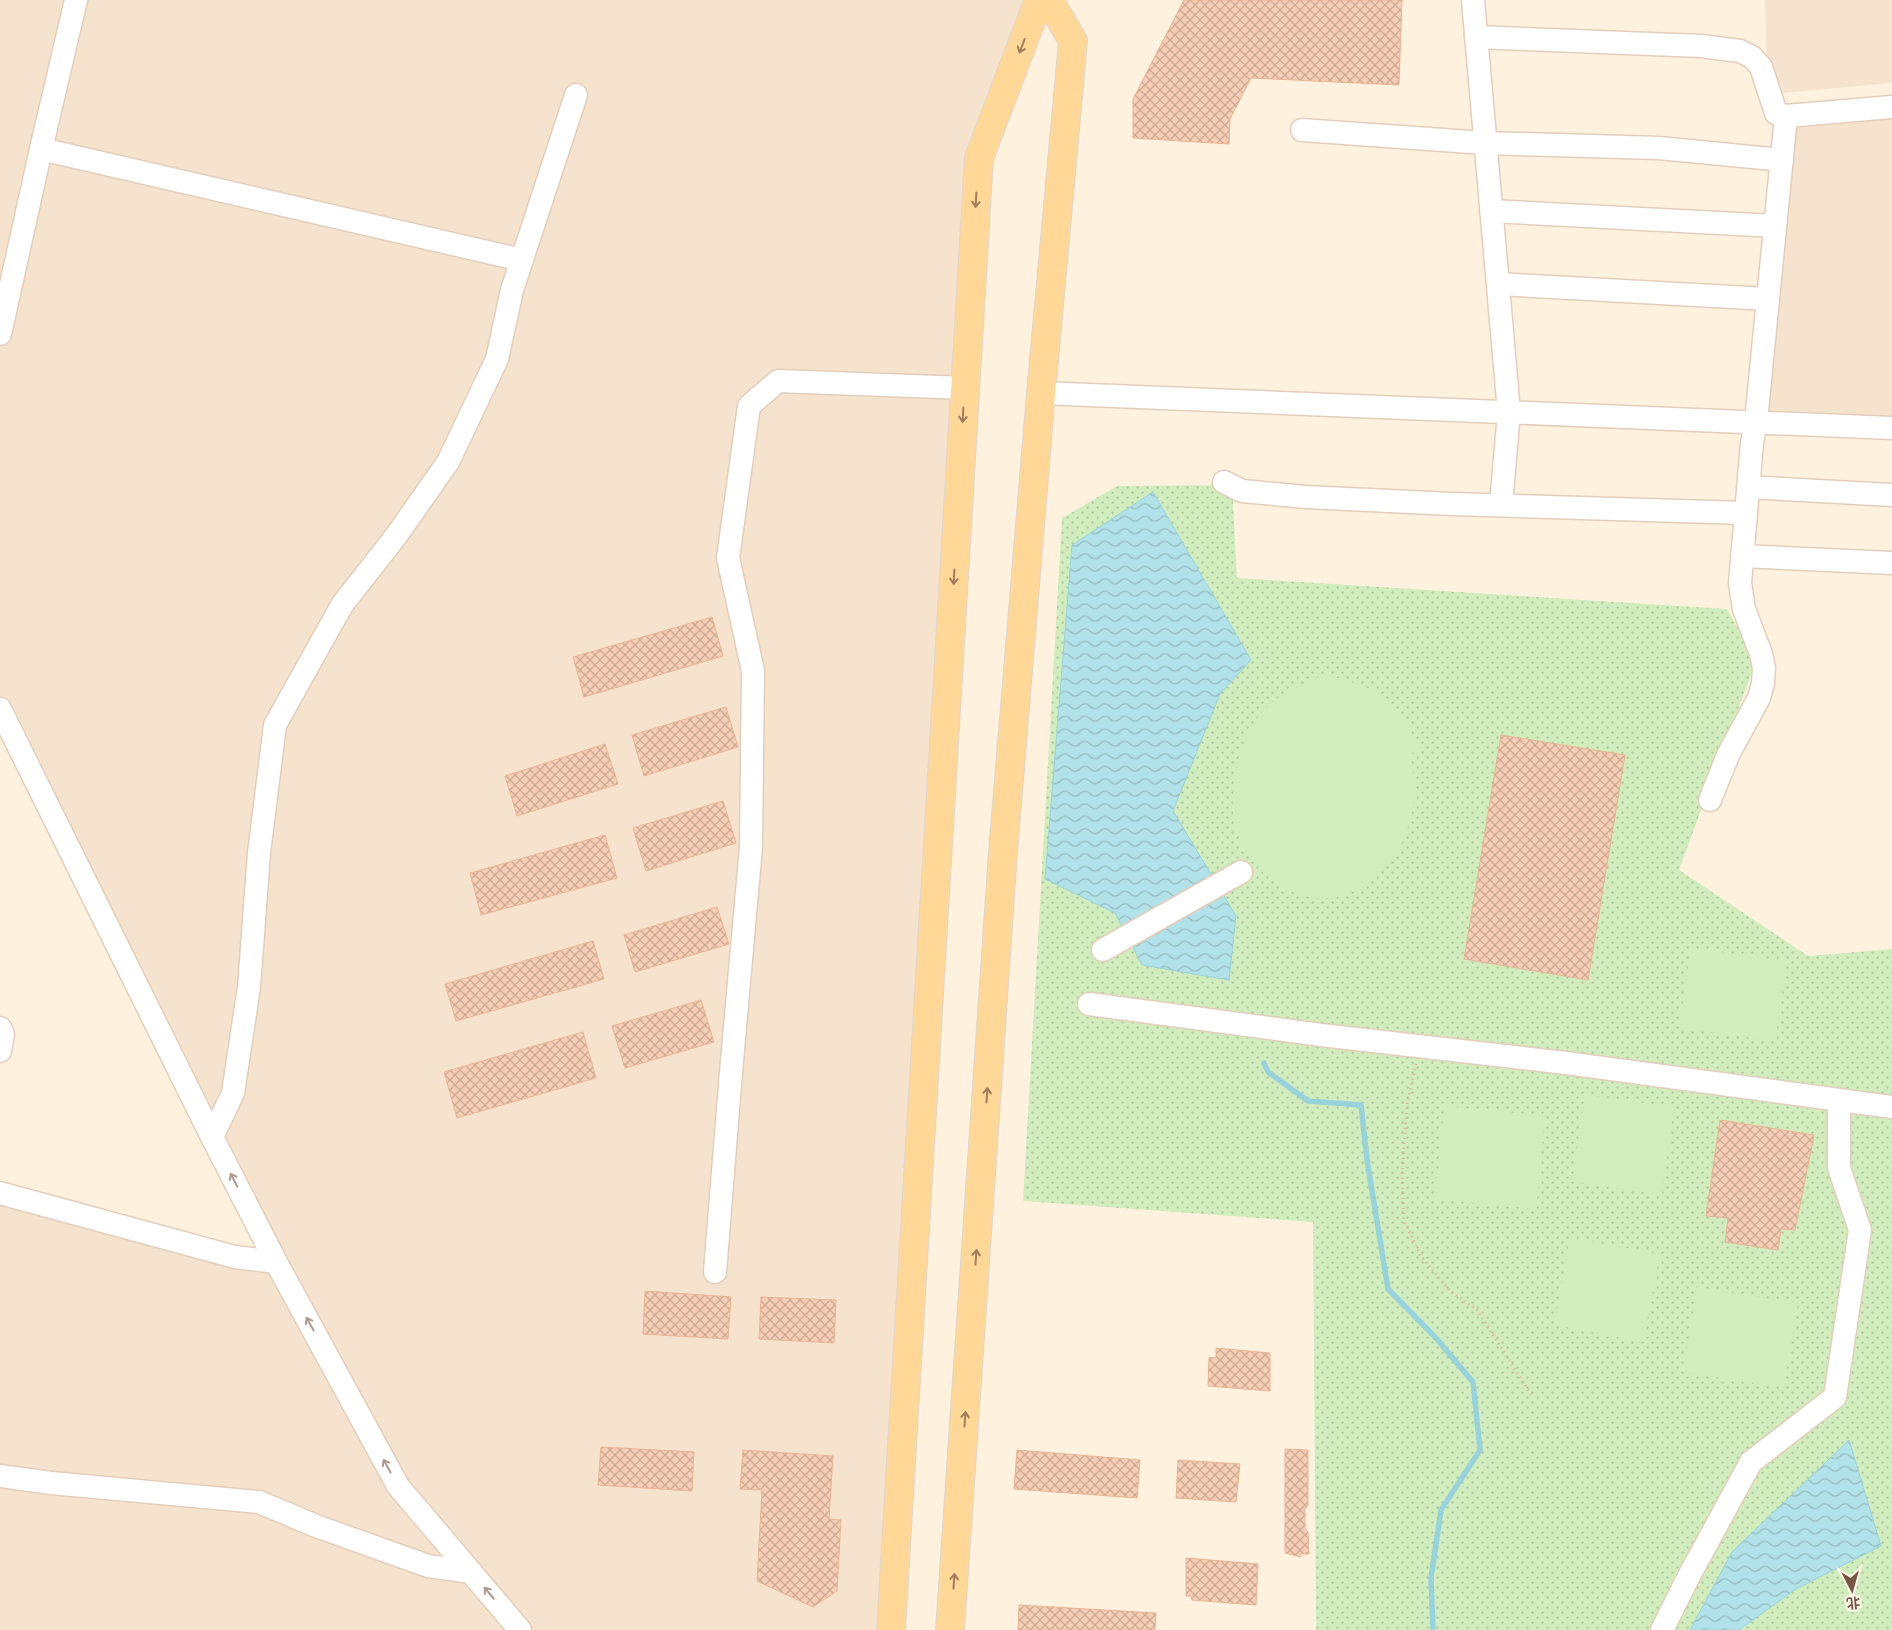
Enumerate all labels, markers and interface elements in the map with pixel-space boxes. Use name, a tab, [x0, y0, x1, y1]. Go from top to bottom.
one-way arrow	[1017, 37, 1026, 53]
one-way arrow	[972, 192, 981, 208]
one-way arrow	[959, 406, 968, 422]
one-way arrow	[949, 568, 958, 584]
one-way arrow	[982, 1087, 991, 1103]
one-way arrow	[229, 1173, 238, 1188]
one-way arrow	[971, 1249, 980, 1265]
one-way arrow	[305, 1316, 315, 1331]
one-way arrow	[960, 1412, 969, 1428]
one-way arrow	[382, 1460, 392, 1474]
north arrow	[1827, 1565, 1877, 1615]
one-way arrow	[949, 1574, 958, 1590]
one-way arrow	[483, 1586, 495, 1599]
text: 北	[1846, 1594, 1861, 1612]

